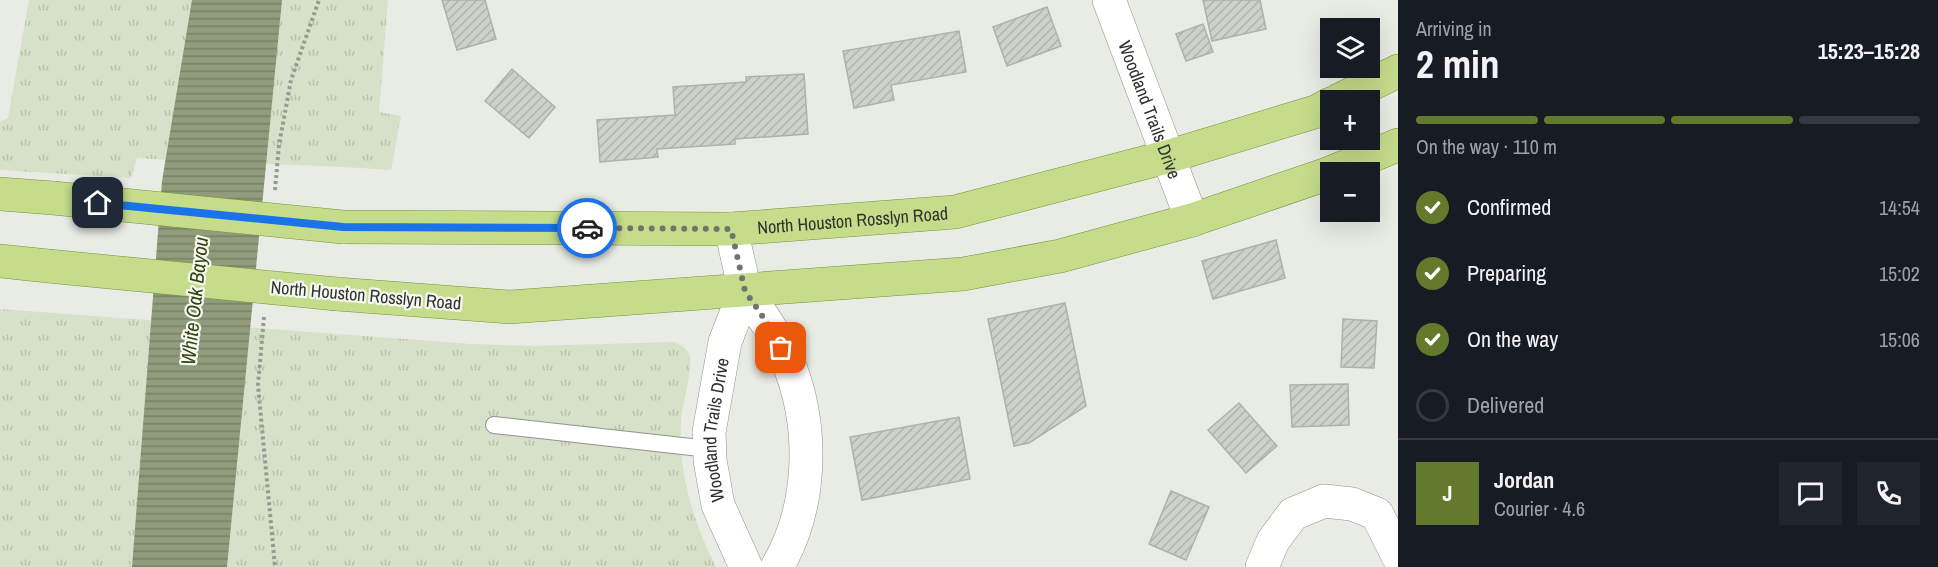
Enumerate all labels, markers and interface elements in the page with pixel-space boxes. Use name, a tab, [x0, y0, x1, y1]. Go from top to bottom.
text: Arriving in	[1416, 15, 1492, 42]
map controls	[1320, 18, 1380, 222]
button: layers	[1320, 18, 1380, 78]
text: 15:23–15:28	[1818, 36, 1920, 66]
street label: Woodland Trails Drive	[1113, 37, 1188, 182]
text: 2 min	[1416, 38, 1500, 90]
button: +	[1320, 90, 1380, 150]
text: On the way · 110 m	[1416, 133, 1557, 160]
button: −	[1320, 162, 1380, 222]
pin	[72, 177, 123, 228]
icon: home	[81, 186, 114, 219]
icon: check	[1416, 191, 1449, 224]
text: Confirmed	[1467, 192, 1551, 222]
text: 14:54	[1879, 194, 1920, 221]
courier	[557, 198, 617, 258]
street label: North Houston Rosslyn Road	[756, 200, 949, 239]
icon: car	[571, 212, 604, 245]
water label: White Oak Bayou	[174, 236, 214, 366]
icon: check	[1416, 257, 1449, 290]
text: Preparing	[1467, 258, 1546, 288]
text: 15:02	[1879, 260, 1920, 287]
street label: North Houston Rosslyn Road	[270, 274, 462, 316]
pin	[755, 322, 806, 373]
icon: check	[1416, 323, 1449, 356]
text: On the way	[1467, 324, 1558, 354]
text: 15:06	[1879, 326, 1920, 353]
icon: bag	[764, 331, 797, 364]
street label: Woodland Trails Drive	[697, 356, 734, 504]
text: Delivered	[1467, 390, 1544, 420]
button: chat	[1779, 462, 1842, 525]
button: phone	[1857, 462, 1920, 525]
text: Jordan	[1494, 465, 1554, 495]
text: J	[1442, 478, 1453, 508]
text: Courier · 4.6	[1494, 495, 1585, 522]

